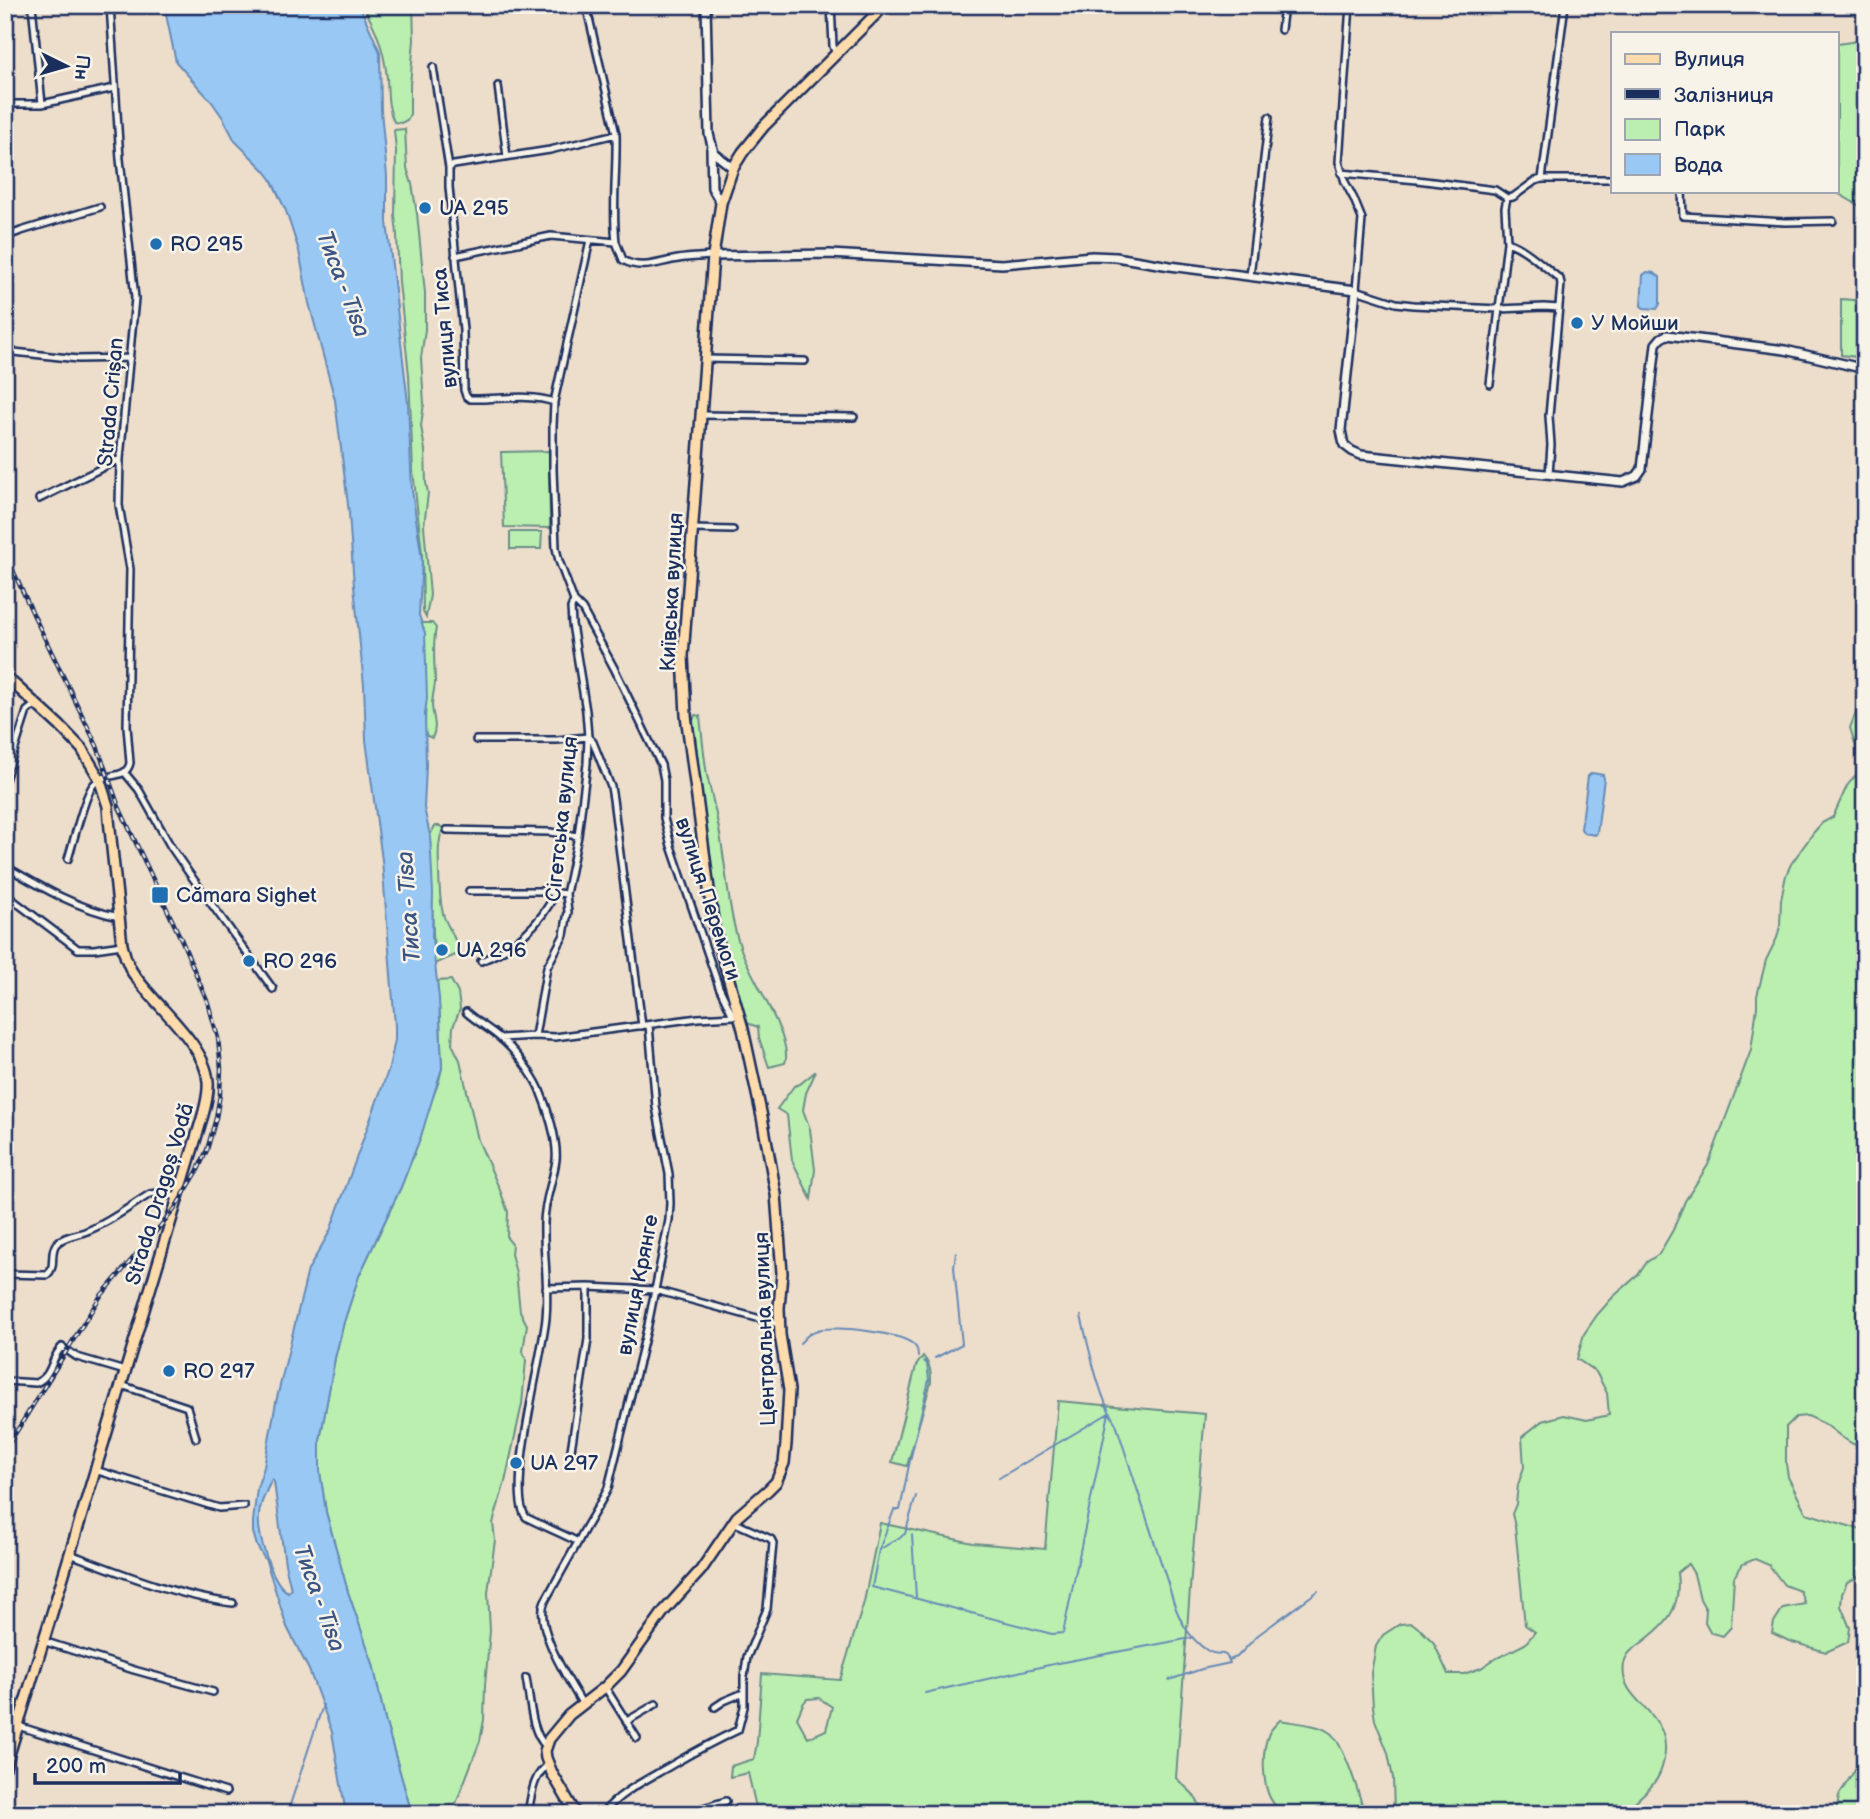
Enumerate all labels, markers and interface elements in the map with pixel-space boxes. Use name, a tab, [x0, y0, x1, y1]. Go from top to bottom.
north arrow	[32, 32, 102, 102]
legend	[1611, 32, 1839, 192]
text: Вулиця	[1674, 47, 1745, 72]
text: Пн	[69, 54, 94, 81]
text: Залізниця	[1674, 83, 1774, 108]
text: Парк	[1674, 117, 1725, 142]
text: Вода	[1674, 153, 1723, 178]
place label: UA 295	[439, 196, 509, 221]
marker: UA 295	[417, 200, 433, 216]
water label: Тиса - Tisa	[310, 227, 376, 341]
place label: RO 295	[170, 232, 243, 257]
marker: RO 295	[148, 236, 164, 252]
street label: вулиця Тиса	[427, 266, 463, 389]
place label: У Мойши	[1591, 311, 1679, 336]
marker: У Мойши	[1569, 315, 1585, 331]
street label: Strada Crișan	[93, 336, 129, 468]
street label: Київська вулиця	[655, 512, 689, 672]
street label: Сігетська вулиця	[541, 735, 583, 903]
street label: вулиця Перемоги	[670, 814, 746, 984]
water label: Тиса - Tisa	[391, 850, 427, 964]
place label: Cămara Sighet	[176, 883, 317, 908]
marker: Cămara Sighet	[150, 885, 170, 905]
place label: UA 296	[456, 938, 527, 963]
marker: UA 296	[434, 942, 450, 958]
place label: RO 296	[263, 949, 337, 974]
marker: RO 296	[241, 953, 257, 969]
street label: Strada Dragoș Vodă	[120, 1100, 200, 1288]
street label: вулиця Крянге	[612, 1212, 664, 1357]
street label: Центральна вулиця	[749, 1231, 781, 1427]
place label: RO 297	[183, 1359, 255, 1384]
marker: RO 297	[161, 1363, 177, 1379]
place label: UA 297	[530, 1451, 599, 1476]
marker: UA 297	[508, 1455, 524, 1471]
water label: Тиса - Tisa	[287, 1541, 351, 1655]
scale bar	[35, 1742, 180, 1786]
text: 200 m	[46, 1754, 106, 1779]

